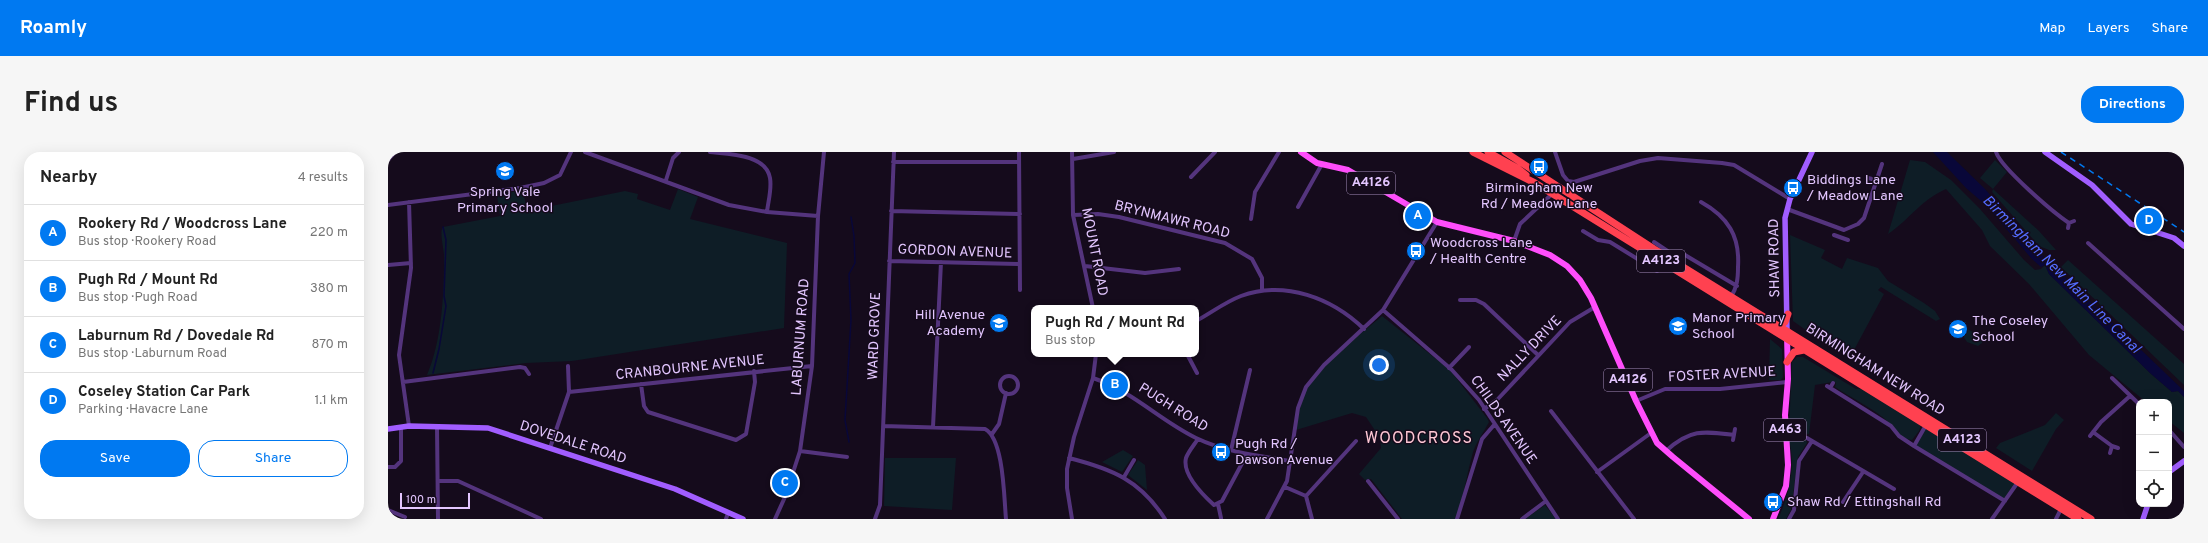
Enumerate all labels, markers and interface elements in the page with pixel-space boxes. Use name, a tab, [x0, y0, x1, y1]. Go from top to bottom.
text: Roamly	[20, 16, 87, 40]
text: Map	[2039, 20, 2065, 37]
text: Layers	[2087, 20, 2129, 37]
text: Share	[2151, 20, 2188, 37]
text: Find us	[24, 86, 118, 122]
button: Directions	[2081, 86, 2184, 123]
bus stop icon: Birmingham New Rd / Meadow Lane	[1528, 156, 1550, 178]
school or university icon: Spring Vale Primary School	[494, 160, 516, 182]
text: Nearby	[40, 167, 97, 189]
text: 4 results	[298, 170, 348, 186]
road number: A4126	[1347, 172, 1395, 194]
place label: Biddings Lane / Meadow Lane	[1806, 172, 1903, 205]
bus stop icon: Biddings Lane / Meadow Lane	[1782, 177, 1804, 199]
place label: Birmingham New Rd / Meadow Lane	[1481, 180, 1597, 213]
place label: Spring Vale Primary School	[457, 184, 553, 217]
water label: Birmingham New Main Line Canal	[1978, 192, 2145, 359]
street label: BRYNMAWR ROAD	[1112, 197, 1232, 243]
pin: A	[1405, 201, 1431, 231]
street label: MOUNT ROAD	[1077, 206, 1111, 298]
pin: D	[2136, 206, 2162, 236]
text: Rookery Rd / Woodcross Lane	[78, 215, 287, 234]
street label: SHAW ROAD	[1766, 218, 1784, 298]
text: A	[48, 225, 58, 241]
text: 220 m	[310, 225, 348, 241]
text: Bus stop · Rookery Road	[78, 234, 216, 250]
place label: Woodcross Lane / Health Centre	[1429, 235, 1533, 268]
bus stop icon: Woodcross Lane / Health Centre	[1405, 240, 1427, 262]
street label: GORDON AVENUE	[897, 242, 1013, 262]
road number: A4123	[1637, 250, 1685, 272]
text: Pugh Rd / Mount Rd	[78, 271, 218, 290]
street label: LABURNUM ROAD	[788, 278, 814, 396]
text: B	[49, 281, 57, 297]
text: 380 m	[310, 281, 348, 297]
text: Bus stop · Pugh Road	[78, 290, 197, 306]
street label: WARD GROVE	[865, 292, 885, 380]
popup	[1031, 305, 1199, 357]
place label: Hill Avenue Academy	[915, 307, 985, 340]
place label: Manor Primary School	[1692, 310, 1785, 343]
school or university icon: Hill Avenue Academy	[988, 312, 1010, 334]
street label: NALLY DRIVE	[1494, 313, 1566, 385]
place label: The Coseley School	[1972, 313, 2048, 346]
text: Pugh Rd / Mount Rd	[1045, 314, 1185, 333]
school or university icon: Manor Primary School	[1667, 315, 1689, 337]
school or university icon: The Coseley School	[1947, 318, 1969, 340]
street label: BIRMINGHAM NEW ROAD	[1802, 320, 1948, 420]
text: Laburnum Rd / Dovedale Rd	[78, 327, 275, 346]
text: Bus stop	[1045, 333, 1095, 349]
text: C	[49, 337, 57, 353]
text: 870 m	[311, 337, 348, 353]
text: Bus stop · Laburnum Road	[78, 346, 227, 362]
street label: CRANBOURNE AVENUE	[615, 352, 765, 384]
your location	[1369, 355, 1389, 375]
street label: FOSTER AVENUE	[1668, 364, 1776, 386]
road number: A4126	[1604, 369, 1652, 391]
pin: B	[1102, 370, 1128, 400]
street label: CHILDS AVENUE	[1466, 372, 1540, 468]
street label: PUGH ROAD	[1135, 380, 1211, 436]
text: Coseley Station Car Park	[78, 383, 250, 402]
text: D	[48, 393, 58, 409]
text: 1.1 km	[314, 393, 348, 409]
map controls	[2136, 399, 2172, 507]
button: +	[2136, 399, 2172, 435]
text: Parking · Havacre Lane	[78, 402, 208, 418]
street label: DOVEDALE ROAD	[517, 418, 629, 468]
road number: A463	[1764, 419, 1806, 441]
district label: WOODCROSS	[1365, 429, 1473, 449]
road number: A4123	[1938, 429, 1986, 451]
button: −	[2136, 435, 2172, 471]
place label: Pugh Rd / Dawson Avenue	[1235, 436, 1333, 469]
button: Save	[40, 440, 190, 477]
button: Share	[198, 440, 348, 477]
bus stop icon: Pugh Rd / Dawson Avenue	[1210, 441, 1232, 463]
pin: C	[772, 468, 798, 498]
button: locate	[2136, 471, 2172, 507]
scale bar	[400, 491, 470, 510]
bus stop icon: Shaw Rd / Ettingshall Rd	[1762, 491, 1784, 513]
text: 100 m	[406, 493, 436, 507]
place label: Shaw Rd / Ettingshall Rd	[1787, 494, 1941, 511]

